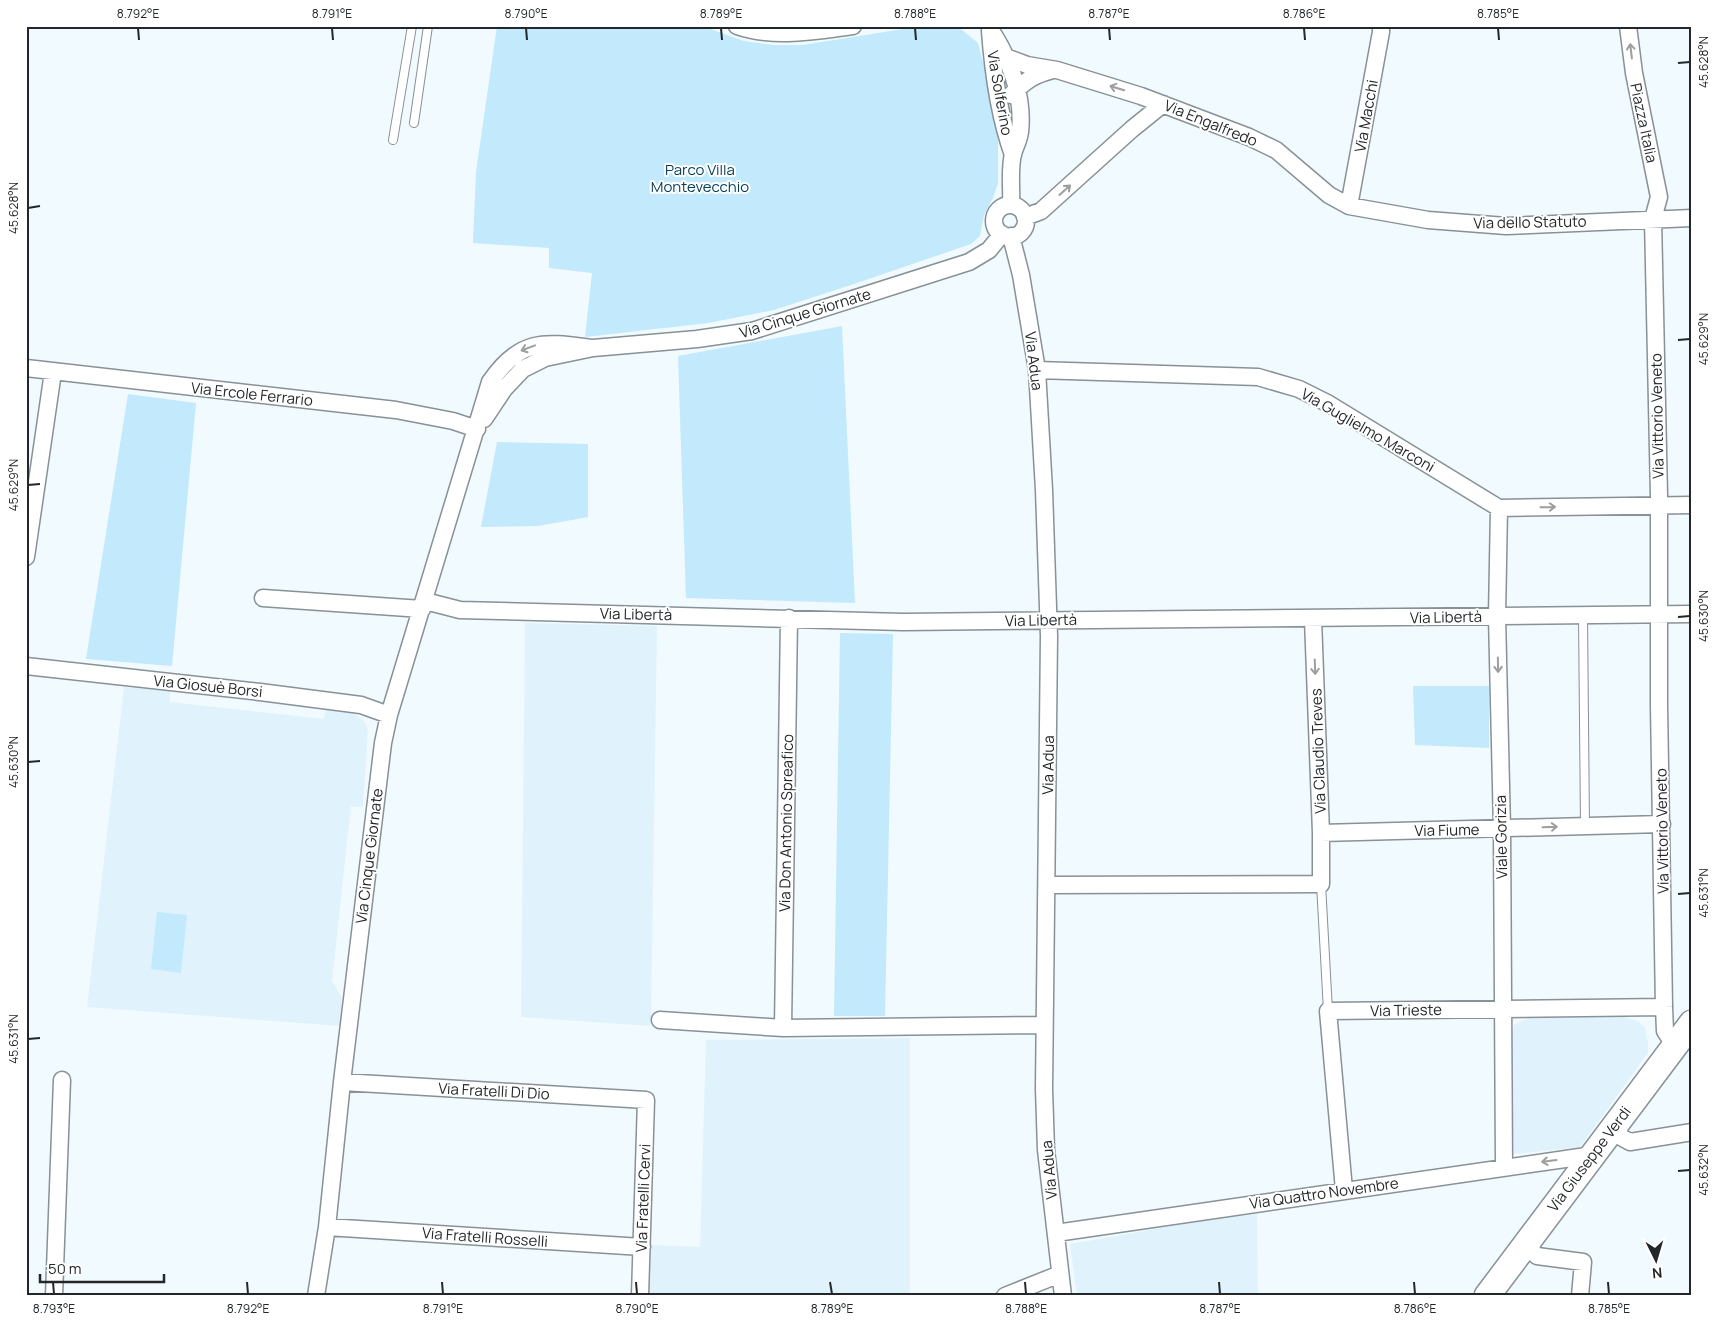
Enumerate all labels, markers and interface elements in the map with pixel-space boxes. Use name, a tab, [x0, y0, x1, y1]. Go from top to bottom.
text: 8.792°E	[117, 5, 159, 22]
text: 8.791°E	[312, 5, 352, 22]
text: 8.790°E	[504, 5, 548, 22]
text: 8.789°E	[700, 5, 743, 22]
text: 8.788°E	[894, 5, 936, 22]
text: 8.787°E	[1088, 5, 1130, 22]
text: 8.786°E	[1283, 5, 1326, 22]
text: 8.785°E	[1477, 5, 1519, 22]
text: 45.628°N	[1695, 36, 1712, 88]
one-way arrow	[1626, 44, 1636, 60]
street label: Via Solferino	[982, 49, 1018, 137]
street label: Via Macchi	[1349, 78, 1383, 154]
street label: Piazza Italia	[1625, 81, 1663, 165]
one-way arrow	[1109, 83, 1125, 93]
street label: Via Engalfredo	[1161, 95, 1261, 151]
park label: Parco Villa Montevecchio	[651, 159, 749, 197]
text: 45.628°N	[5, 182, 22, 234]
one-way arrow	[1058, 184, 1071, 195]
street label: Via dello Statuto	[1473, 211, 1587, 233]
street label: Via Cinque Giornate	[737, 283, 873, 343]
text: 45.629°N	[1695, 313, 1712, 365]
street label: Via Adua	[1020, 330, 1048, 392]
one-way arrow	[521, 344, 536, 353]
street label: Via Vittorio Veneto	[1645, 353, 1669, 479]
street label: Via Ercole Ferrario	[190, 377, 314, 411]
street label: Via Guglielmo Marconi	[1297, 383, 1439, 477]
text: 45.629°N	[5, 459, 22, 511]
one-way arrow	[1540, 502, 1556, 512]
text: 45.630°N	[1695, 590, 1712, 642]
street label: Via Libertà	[600, 603, 672, 625]
street label: Via Libertà	[1410, 606, 1482, 628]
street label: Via Libertà	[1005, 609, 1077, 631]
one-way arrow	[1493, 656, 1503, 672]
one-way arrow	[1310, 659, 1320, 675]
street label: Via Giosuè Borsi	[152, 670, 264, 702]
street label: Via Claudio Treves	[1305, 688, 1331, 814]
street label: Via Don Antonio Spreafico	[774, 734, 798, 912]
street label: Via Adua	[1037, 735, 1059, 795]
text: 45.630°N	[5, 736, 22, 788]
street label: Via Vittorio Veneto	[1650, 768, 1674, 894]
street label: Via Cinque Giornate	[350, 787, 388, 925]
street label: Viale Gorizia	[1490, 795, 1512, 879]
street label: Via Fiume	[1414, 819, 1480, 841]
one-way arrow	[1542, 823, 1558, 832]
text: 45.631°N	[1695, 868, 1712, 918]
street label: Via Trieste	[1370, 999, 1442, 1021]
text: 45.631°N	[5, 1014, 22, 1064]
street label: Via Fratelli Di Dio	[438, 1078, 550, 1104]
street label: Via Giuseppe Verdi	[1542, 1102, 1636, 1216]
street label: Via Adua	[1036, 1140, 1062, 1200]
street label: Via Fratelli Cervi	[631, 1143, 655, 1253]
text: 45.632°N	[1695, 1144, 1712, 1196]
one-way arrow	[1541, 1156, 1557, 1166]
street label: Via Quattro Novembre	[1248, 1172, 1400, 1214]
street label: Via Fratelli Rosselli	[421, 1222, 549, 1252]
north arrow	[1630, 1234, 1680, 1284]
scale bar	[40, 1252, 164, 1284]
text: 50 m	[48, 1258, 82, 1279]
text: N	[1651, 1264, 1663, 1283]
text: 8.793°E	[33, 1300, 75, 1317]
text: 8.792°E	[227, 1300, 269, 1317]
text: 8.791°E	[423, 1300, 463, 1317]
text: 8.790°E	[615, 1300, 659, 1317]
text: 8.789°E	[811, 1300, 854, 1317]
text: 8.788°E	[1005, 1300, 1047, 1317]
text: 8.787°E	[1199, 1300, 1241, 1317]
text: 8.786°E	[1394, 1300, 1437, 1317]
text: 8.785°E	[1588, 1300, 1630, 1317]

